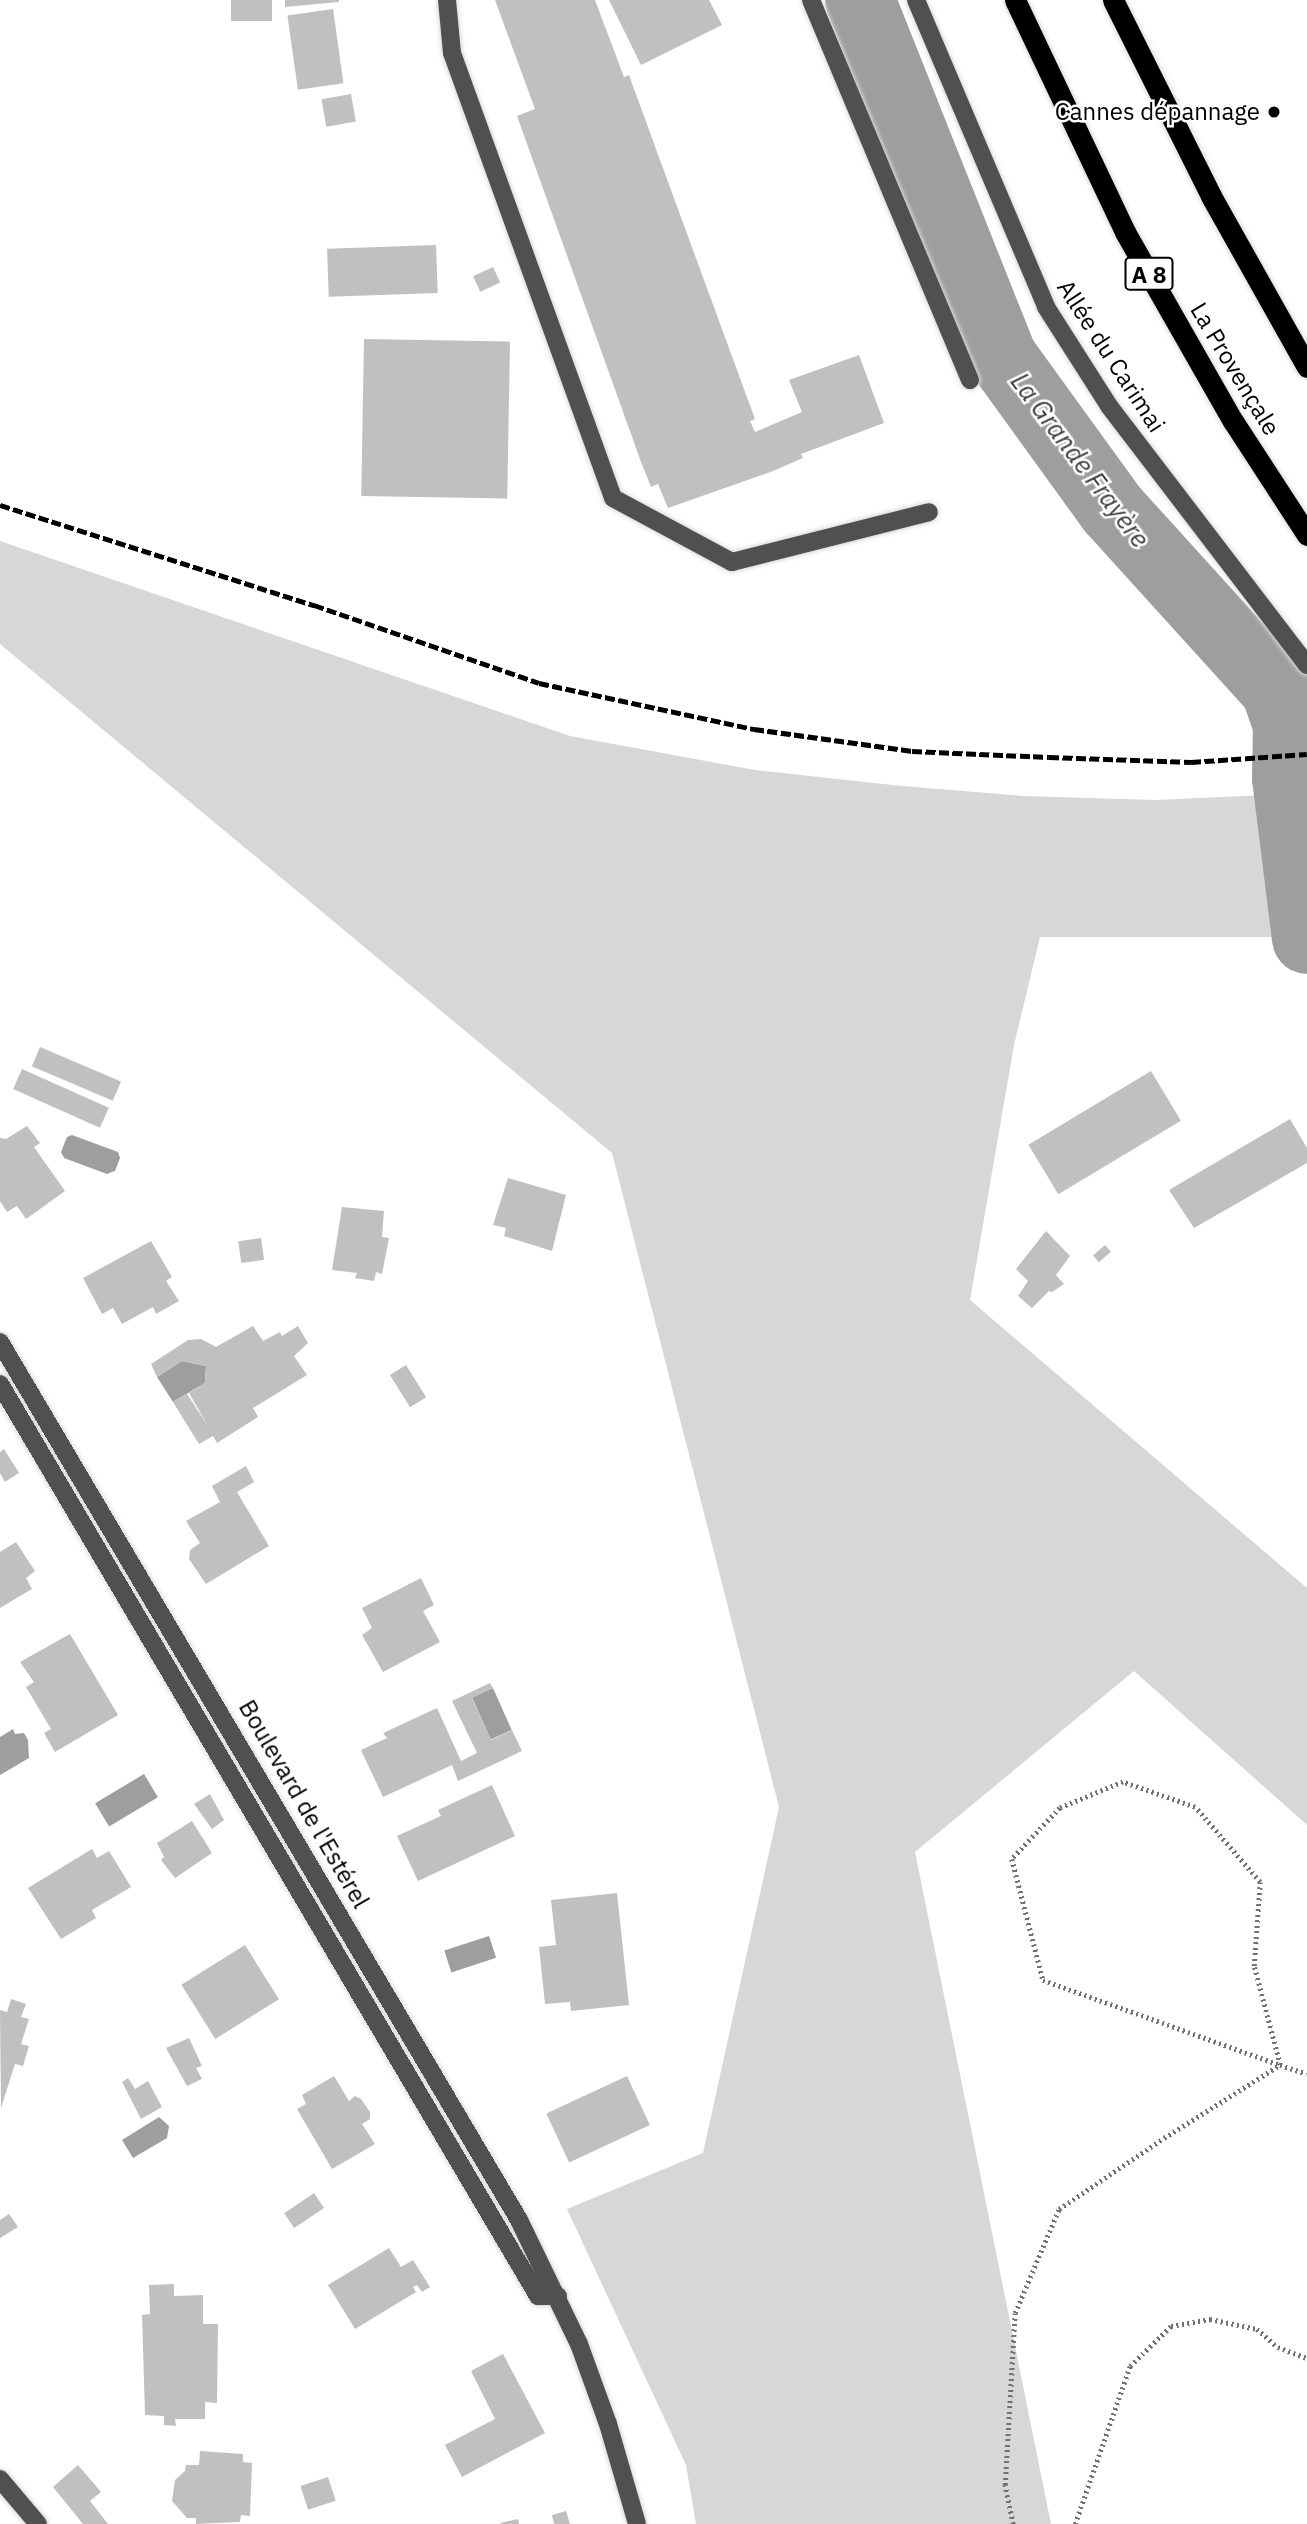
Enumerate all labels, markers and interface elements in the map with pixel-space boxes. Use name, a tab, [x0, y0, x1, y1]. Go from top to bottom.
place label: Cannes dépannage	[1055, 98, 1260, 126]
marker: Cannes dépannage	[1266, 104, 1282, 120]
road number: A 8	[1124, 255, 1174, 294]
street label: Allée du Carimai	[1051, 274, 1171, 438]
street label: La Provençale	[1184, 297, 1286, 441]
water label: La Grande Frayère	[1004, 367, 1156, 553]
street label: Boulevard de l'Estérel	[233, 1695, 375, 1913]

